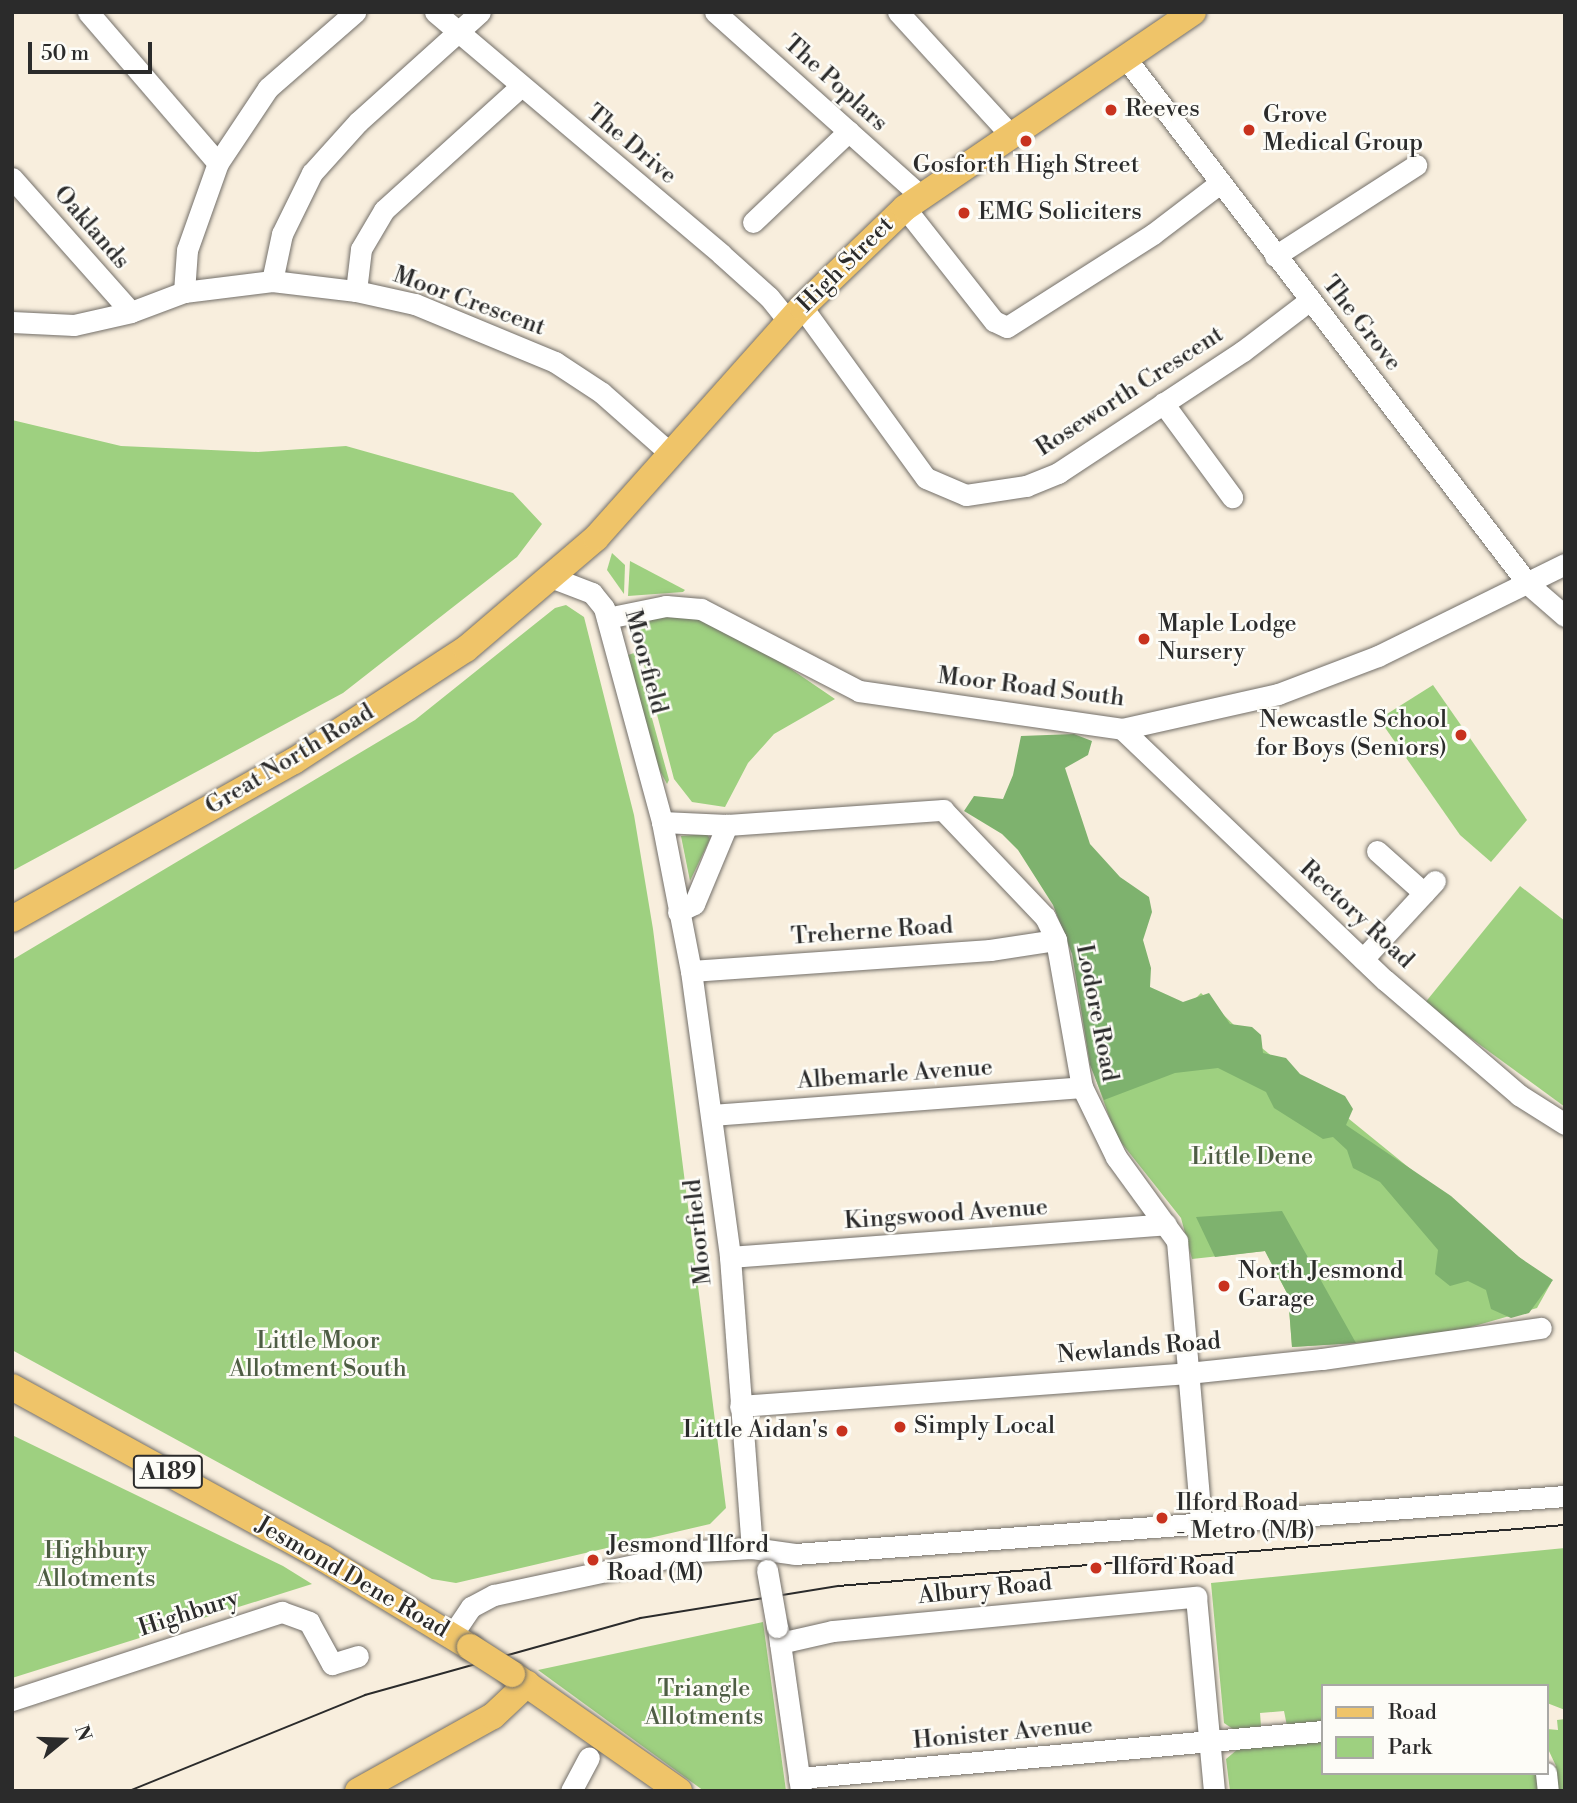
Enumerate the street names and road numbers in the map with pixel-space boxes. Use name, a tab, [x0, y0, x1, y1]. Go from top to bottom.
street label: The Poplars	[777, 30, 893, 138]
street label: The Drive	[580, 99, 682, 191]
street label: Oaklands	[47, 180, 135, 276]
street label: High Street	[792, 211, 900, 319]
street label: Moor Crescent	[389, 261, 549, 343]
street label: The Grove	[1315, 271, 1407, 377]
street label: Roseworth Crescent	[1031, 321, 1229, 463]
street label: Moorfield	[617, 607, 673, 717]
street label: Moor Road South	[936, 662, 1126, 714]
street label: Great North Road	[201, 698, 379, 822]
street label: Rectory Road	[1293, 855, 1419, 975]
street label: Treherne Road	[790, 912, 954, 952]
street label: Lodore Road	[1069, 942, 1123, 1084]
street label: Albemarle Avenue	[796, 1054, 994, 1096]
street label: Moorfield	[679, 1177, 719, 1287]
street label: Kingswood Avenue	[843, 1194, 1049, 1236]
street label: Newlands Road	[1056, 1327, 1222, 1371]
road number: A189	[131, 1452, 205, 1492]
street label: Jesmond Dene Road	[250, 1511, 454, 1645]
street label: Albury Road	[917, 1569, 1053, 1611]
street label: Highbury	[135, 1584, 243, 1644]
street label: Honister Avenue	[912, 1712, 1094, 1756]

